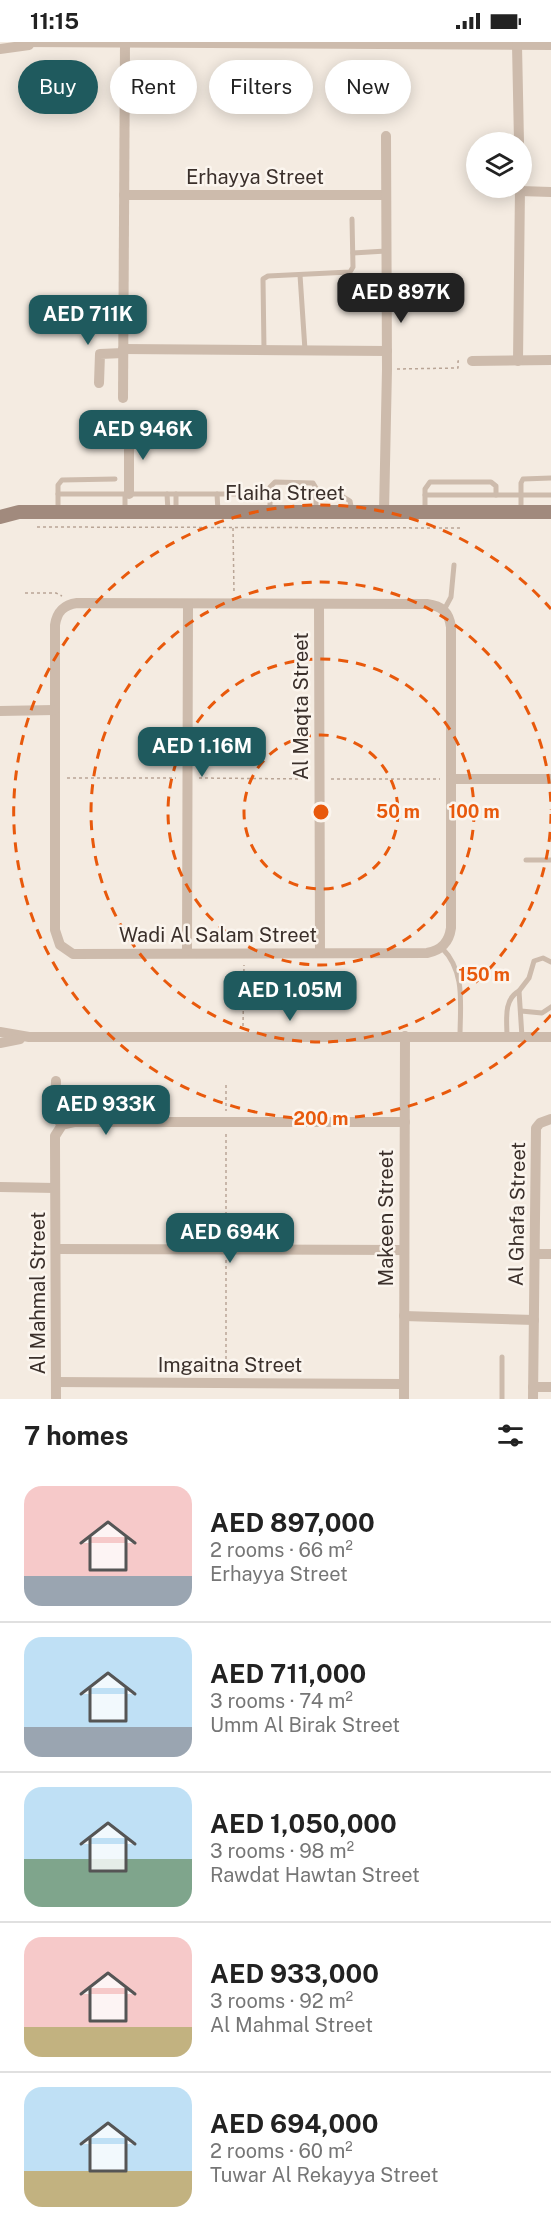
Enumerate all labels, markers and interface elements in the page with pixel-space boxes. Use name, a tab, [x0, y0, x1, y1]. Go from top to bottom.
text: 11:15	[30, 8, 79, 34]
chip: Buy	[18, 60, 98, 114]
chip: Rent	[110, 60, 197, 114]
chip: Filters	[209, 60, 313, 114]
chip: New	[325, 60, 411, 114]
map controls	[466, 132, 532, 198]
button: layers	[466, 132, 532, 198]
street label: Erhayya Street	[186, 165, 324, 189]
pin: AED 897K	[339, 273, 463, 324]
text: AED 897K	[351, 280, 451, 304]
pin: AED 711K	[26, 295, 150, 346]
text: AED 711K	[43, 302, 133, 326]
pin: AED 946K	[81, 410, 205, 461]
text: AED 946K	[93, 417, 193, 441]
street label: Flaiha Street	[225, 481, 345, 505]
street label: Al Maqta Street	[289, 632, 313, 780]
pin: AED 1.16M	[133, 727, 271, 778]
text: AED 1.16M	[152, 734, 252, 758]
text: 50 m	[376, 801, 420, 822]
text: 100 m	[448, 801, 500, 822]
centre of rings	[311, 802, 331, 822]
street label: Wadi Al Salam Street	[119, 923, 317, 947]
text: 150 m	[458, 964, 510, 985]
pin: AED 1.05M	[221, 971, 359, 1022]
text: AED 1.05M	[238, 978, 342, 1002]
pin: AED 933K	[44, 1085, 168, 1136]
text: AED 933K	[56, 1092, 156, 1116]
text: 200 m	[294, 1108, 348, 1129]
street label: Al Ghafa Street	[504, 1142, 530, 1286]
street label: Makeen Street	[374, 1150, 398, 1286]
street label: Al Mahmal Street	[26, 1211, 50, 1375]
pin: AED 694K	[168, 1213, 292, 1264]
text: AED 694K	[180, 1220, 280, 1244]
street label: Imgaitna Street	[158, 1353, 302, 1377]
icon: filters	[494, 1419, 527, 1452]
text: 7 homes	[24, 1420, 128, 1451]
text: AED 897,000	[210, 1507, 375, 1538]
icon: home	[72, 1510, 144, 1582]
text: 2 rooms · 66 m²	[210, 1538, 353, 1562]
text: Erhayya Street	[210, 1562, 348, 1586]
text: AED 711,000	[210, 1658, 366, 1689]
icon: home	[72, 1661, 144, 1733]
text: 3 rooms · 74 m²	[210, 1689, 353, 1713]
text: Umm Al Birak Street	[210, 1713, 400, 1737]
text: AED 1,050,000	[210, 1808, 397, 1839]
icon: home	[72, 1811, 144, 1883]
text: 3 rooms · 98 m²	[210, 1839, 354, 1863]
text: Rawdat Hawtan Street	[210, 1863, 420, 1887]
text: AED 933,000	[210, 1958, 379, 1989]
icon: home	[72, 1961, 144, 2033]
text: 3 rooms · 92 m²	[210, 1989, 353, 2013]
text: Al Mahmal Street	[210, 2013, 373, 2037]
text: AED 694,000	[210, 2108, 379, 2139]
icon: home	[72, 2111, 144, 2183]
text: 2 rooms · 60 m²	[210, 2139, 353, 2163]
text: Tuwar Al Rekayya Street	[210, 2163, 439, 2187]

